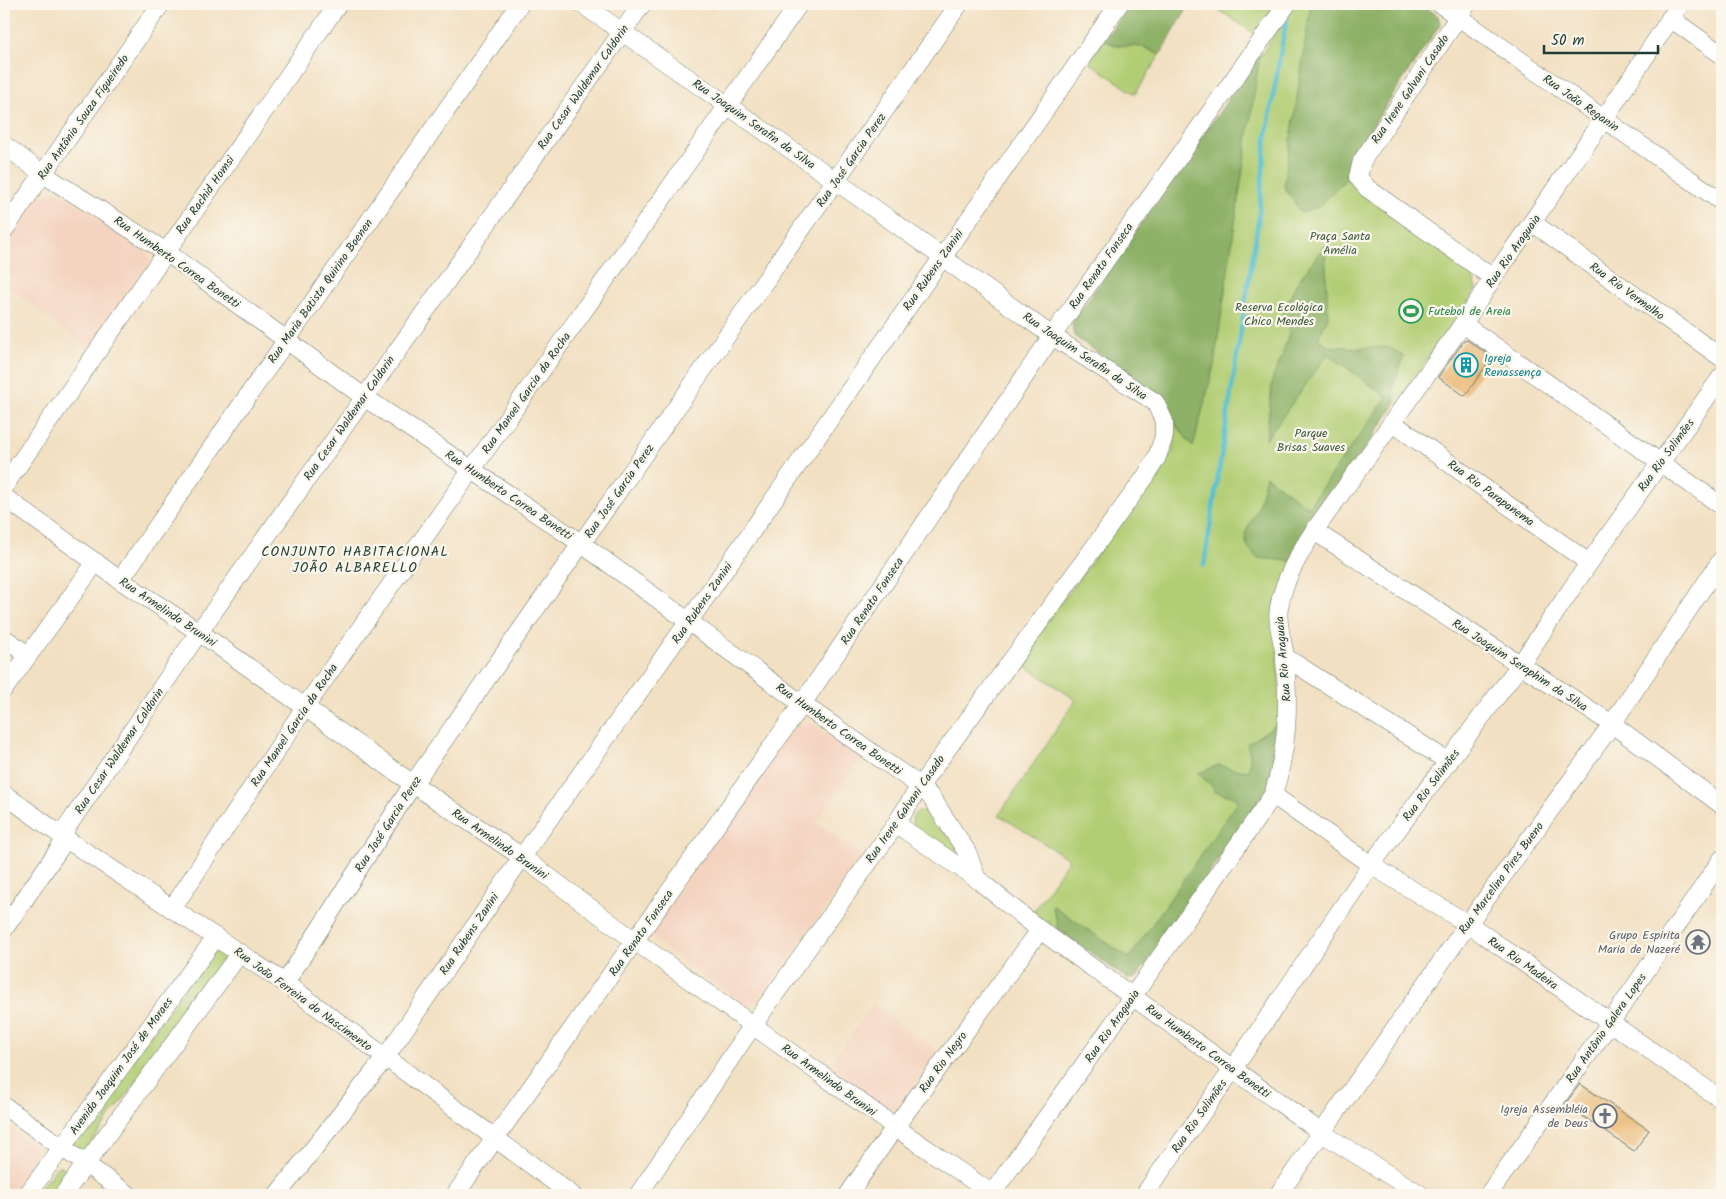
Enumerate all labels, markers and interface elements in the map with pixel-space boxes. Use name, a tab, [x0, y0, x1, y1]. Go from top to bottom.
street label: Rua Cesar Waldemar Caldorin	[533, 21, 634, 154]
scale bar	[1544, 22, 1657, 54]
text: 50 m	[1551, 29, 1585, 53]
street label: Rua Irene Galvani Casado	[1367, 31, 1454, 148]
street label: Rua Antônio Souza Figueiredo	[33, 51, 134, 184]
street label: Rua João Reganin	[1539, 70, 1623, 137]
street label: Rua Joaquim Serafin da Silva	[688, 75, 820, 174]
street label: Rua José Garcia Perez	[812, 109, 891, 211]
street label: Rua Rachid Homsi	[171, 151, 240, 239]
street label: Rua Rio Araguaia	[1481, 210, 1546, 292]
street label: Rua Humberto Correa Bonetti	[110, 211, 245, 314]
street label: Rua Maria Batista Quirino Boenen	[263, 215, 378, 368]
street label: Rua Renato Fonseca	[1064, 219, 1139, 314]
street label: Rua Rubens Zanini	[898, 225, 969, 315]
park label: Praça Santa Amélia	[1310, 227, 1371, 260]
street label: Rua Rio Vermelho	[1585, 258, 1668, 325]
park label: Reserva Ecológica Chico Mendes	[1235, 298, 1323, 331]
sports icon: Futebol de Areia	[1398, 298, 1424, 324]
place label: Futebol de Areia	[1428, 302, 1511, 321]
street label: Rua Joaquim Serafin da Silva	[1019, 307, 1151, 406]
street label: Rua Manoel Garcia da Rocha	[477, 328, 576, 458]
place label: Igreja Renassença	[1484, 349, 1542, 382]
street label: Rua Cesar Waldemar Caldorin	[299, 352, 400, 485]
building icon: Igreja Renassença	[1453, 352, 1479, 378]
street label: Rua Rio Solimões	[1633, 415, 1699, 496]
park label: Parque Brisas Suaves	[1277, 424, 1345, 457]
street label: Rua José Garcia Perez	[580, 440, 659, 542]
street label: Rua Humberto Correa Bonetti	[441, 445, 577, 546]
street label: Rua Rio Parapanema	[1443, 455, 1538, 532]
district label: CONJUNTO HABITACIONAL JOÃO ALBARELLO	[261, 541, 449, 579]
street label: Rua Renato Fonseca	[836, 553, 909, 649]
street label: Rua Rubens Zanini	[667, 558, 738, 648]
street label: Rua Armelindo Brunini	[115, 573, 221, 653]
street label: Rua Joaquim Seraphim da Silva	[1448, 614, 1592, 717]
street label: Rua Rio Araguaia	[1270, 615, 1297, 703]
street label: Rua Manoel Garcia da Rocha	[246, 660, 343, 791]
street label: Rua Humberto Correa Bonetti	[772, 678, 907, 781]
street label: Rua Cesar Waldemar Caldorin	[70, 684, 169, 818]
street label: Rua Rio Solimões	[1398, 745, 1465, 826]
street label: Rua Irene Galvani Casado	[861, 751, 950, 867]
street label: Rua José Garcia Perez	[350, 772, 427, 876]
street label: Rua Armelindo Brunini	[448, 804, 553, 885]
street label: Rua Marcelino Pires Bueno	[1454, 818, 1549, 938]
street label: Rua Renato Fonseca	[604, 886, 679, 981]
street label: Rua Rubens Zanini	[435, 888, 505, 979]
place label: Grupo Espirita Maria de Nazeré	[1598, 926, 1681, 959]
temple icon: Grupo Espirita Maria de Nazeré	[1685, 929, 1711, 955]
street label: Rua Rio Madeira	[1484, 932, 1562, 995]
street label: Rua João Ferreira do Nascimento	[229, 943, 376, 1056]
street label: Rua Antônio Galera Lopes	[1561, 969, 1652, 1087]
street label: Rua Rio Araguaia	[1080, 985, 1145, 1067]
street label: Avenida Joaquim José de Moraes	[65, 993, 178, 1139]
street label: Rua Humberto Correa Bonetti	[1141, 999, 1275, 1104]
street label: Rua Rio Negro	[915, 1028, 972, 1097]
street label: Rua Armelindo Brunini	[777, 1039, 881, 1122]
street label: Rua Rio Solimões	[1167, 1075, 1232, 1157]
place label: Igreja Assembléia de Deus	[1500, 1100, 1588, 1133]
church icon: Igreja Assembléia de Deus	[1592, 1103, 1618, 1129]

